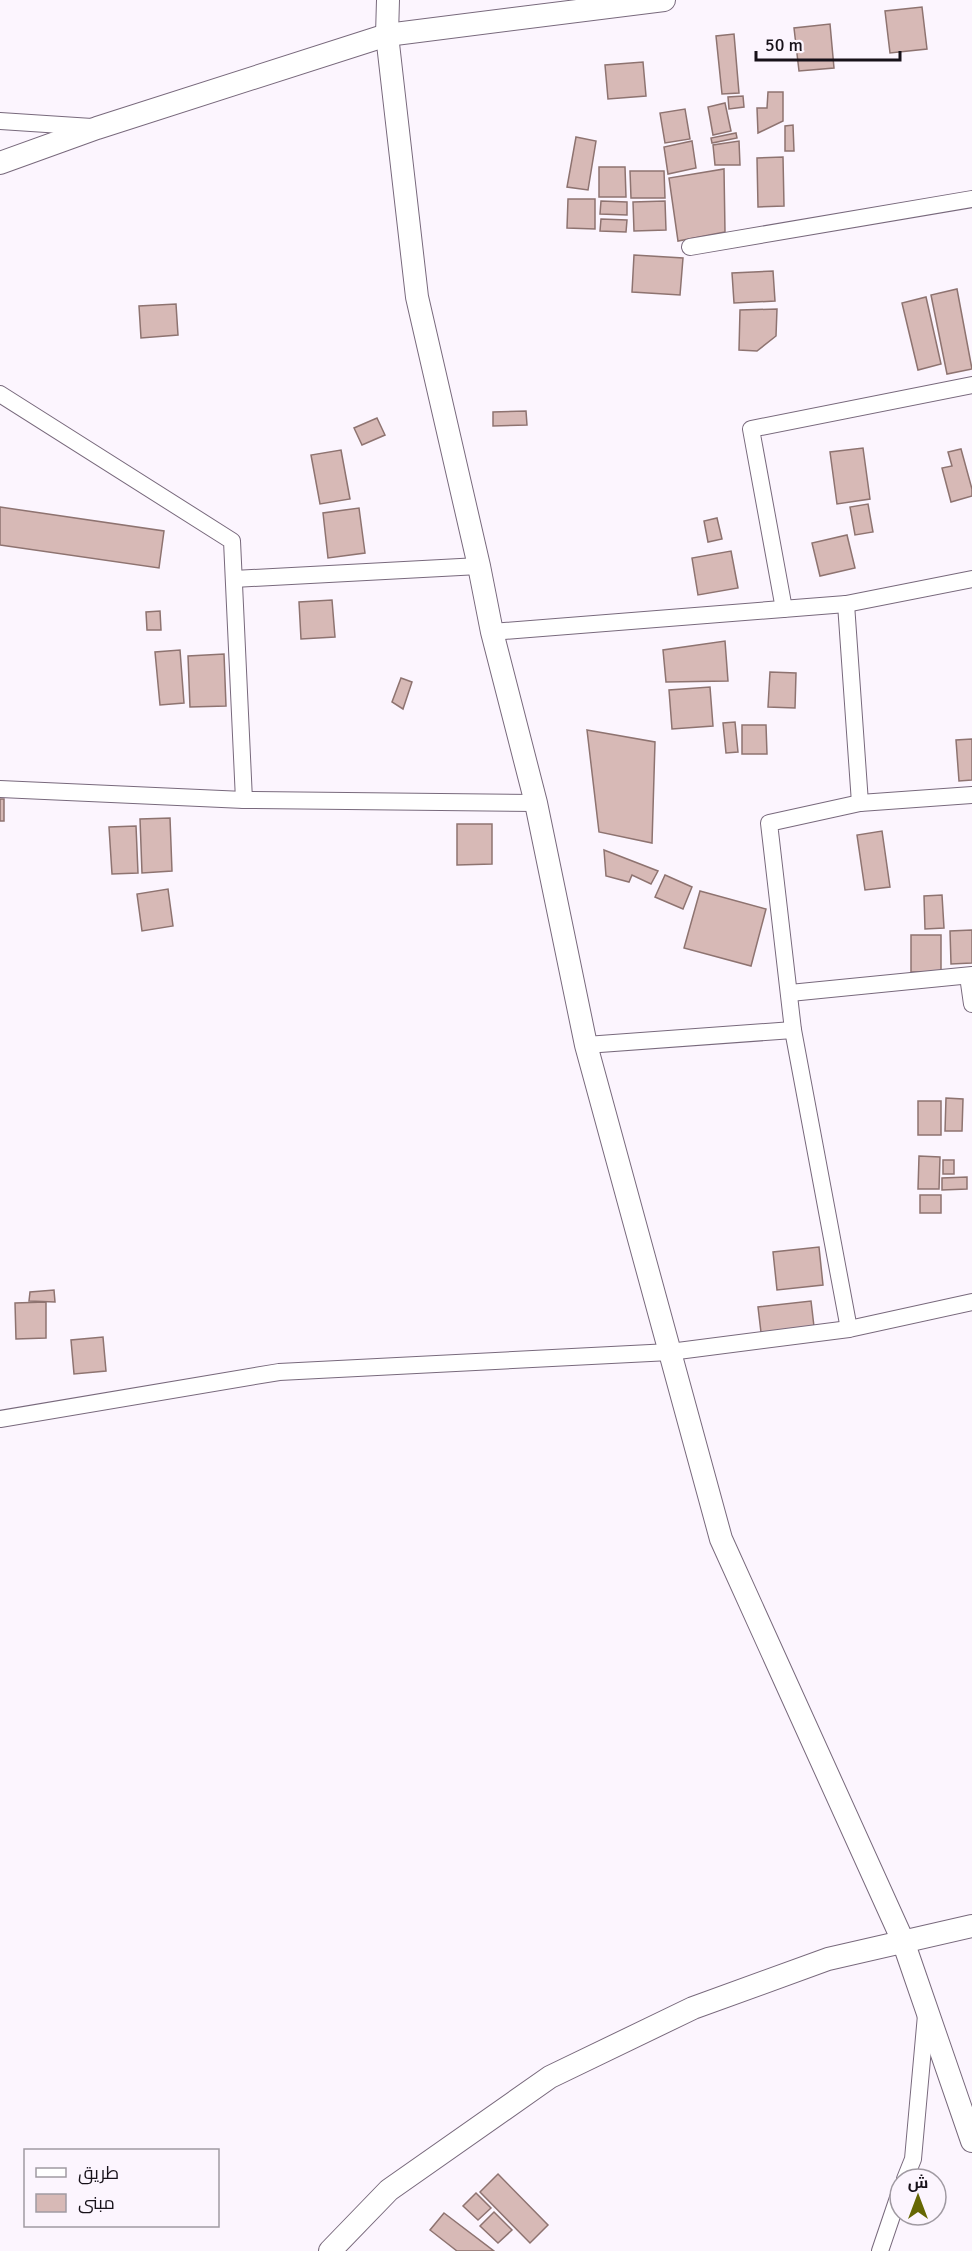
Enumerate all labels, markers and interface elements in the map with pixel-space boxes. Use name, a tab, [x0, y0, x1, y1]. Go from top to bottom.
scale bar	[756, 24, 900, 62]
text: 50 m	[765, 34, 803, 56]
legend	[24, 2149, 219, 2227]
text: طريق	[78, 2162, 119, 2185]
north arrow	[888, 2167, 948, 2227]
text: ش	[908, 2173, 928, 2193]
text: مبنى	[78, 2192, 115, 2214]

